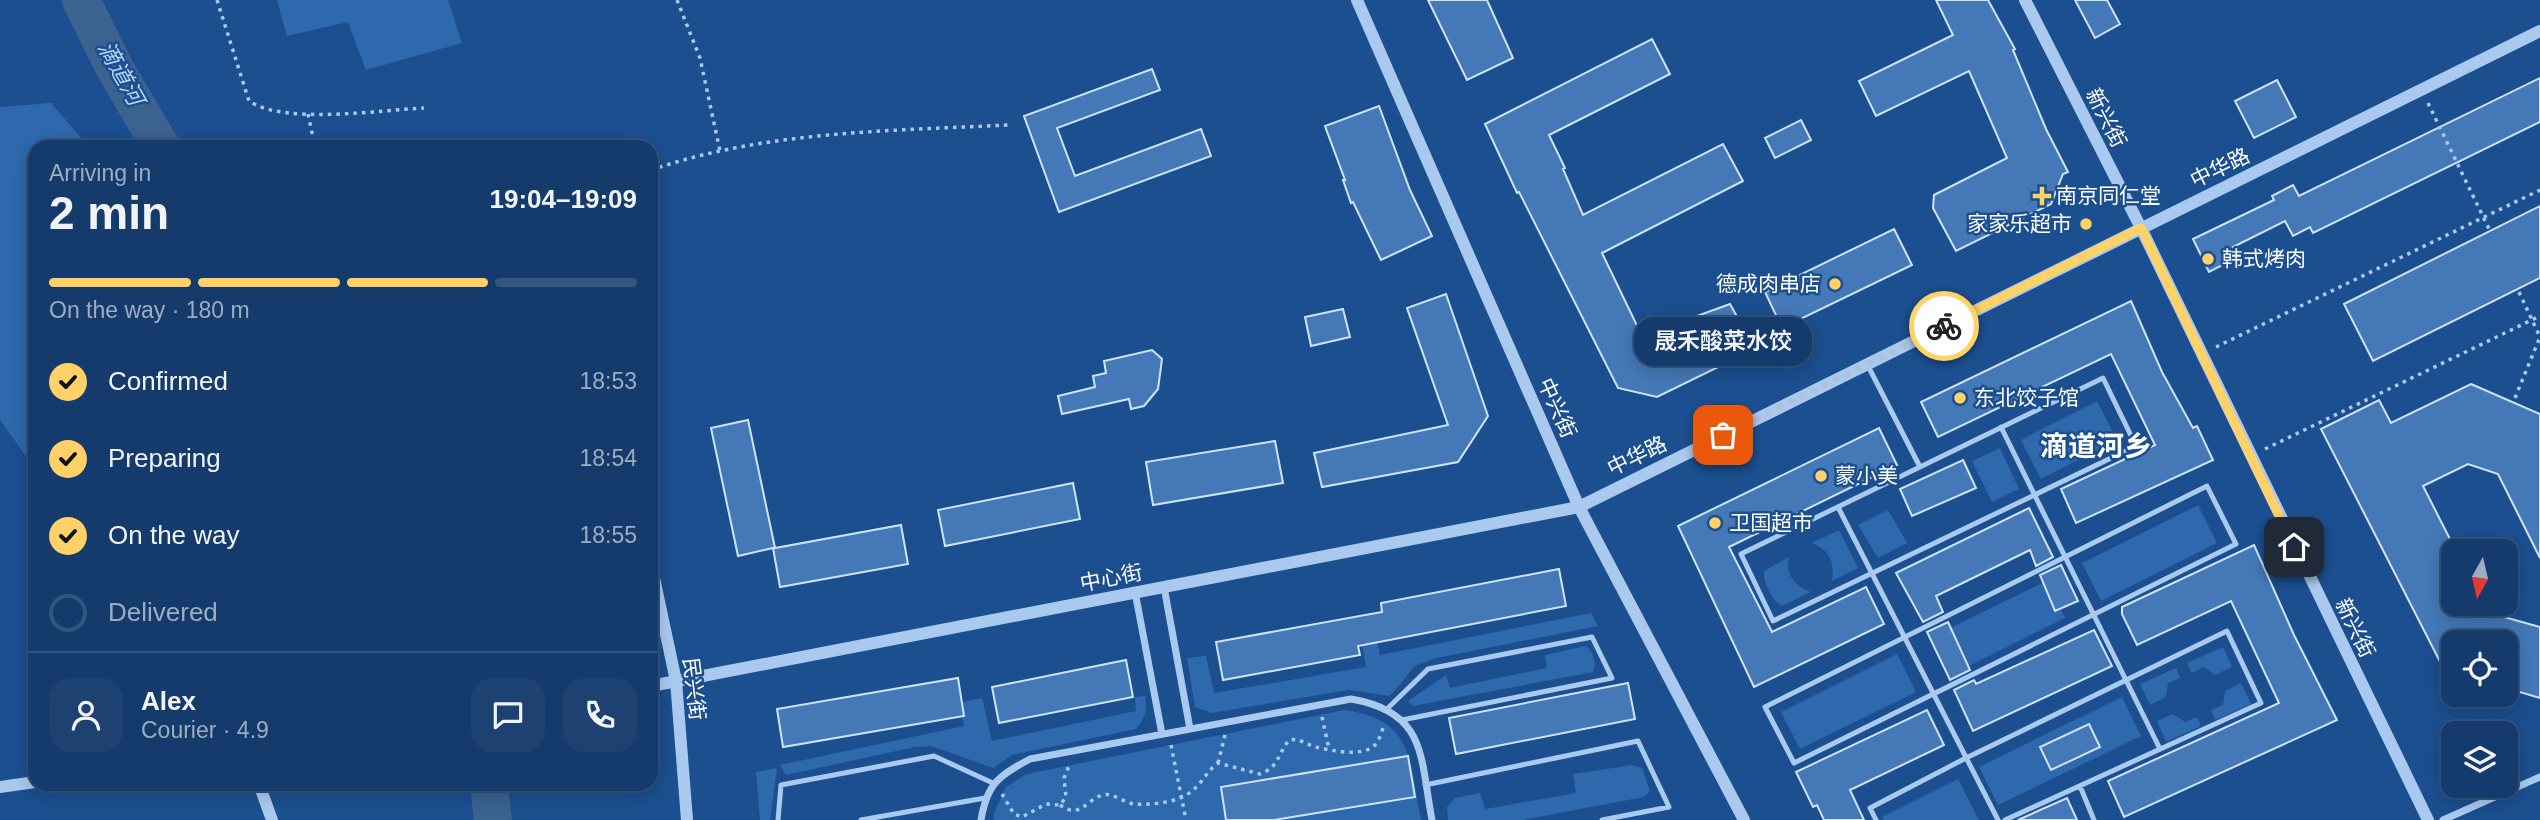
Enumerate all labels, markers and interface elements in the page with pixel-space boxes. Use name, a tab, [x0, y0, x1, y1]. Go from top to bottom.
water label: 滴道河	[93, 37, 151, 113]
street label: 新兴街	[2082, 84, 2131, 151]
street label: 中华路	[2186, 143, 2253, 192]
text: Arriving in	[49, 160, 151, 186]
text: 19:04–19:09	[490, 184, 637, 214]
place label: 南京同仁堂	[2056, 184, 2161, 207]
text: 2 min	[49, 187, 169, 239]
marker: 南京同仁堂	[2034, 188, 2050, 204]
place label: 家家乐超市	[1967, 212, 2072, 235]
marker: 家家乐超市	[2078, 216, 2094, 232]
place label: 韩式烤肉	[2222, 247, 2306, 270]
marker: 韩式烤肉	[2200, 251, 2216, 267]
place label: 德成肉串店	[1716, 272, 1821, 295]
marker: 德成肉串店	[1827, 276, 1843, 292]
courier	[1909, 291, 1979, 361]
text: On the way · 180 m	[49, 297, 250, 323]
icon: bike	[1925, 307, 1963, 345]
callout: 晟禾酸菜水饺	[1634, 316, 1812, 365]
text: 晟禾酸菜水饺	[1654, 328, 1792, 354]
icon: check	[49, 363, 87, 401]
text: Confirmed	[108, 366, 228, 396]
text: 18:53	[579, 368, 637, 394]
street label: 中兴街	[1534, 374, 1581, 441]
place label: 东北饺子馆	[1974, 386, 2079, 409]
marker: 东北饺子馆	[1952, 390, 1968, 406]
pin	[1693, 405, 1753, 465]
icon: bag	[1704, 416, 1742, 454]
street label: 中华路	[1603, 431, 1670, 480]
district label: 滴道河乡	[2040, 431, 2152, 462]
icon: check	[49, 440, 87, 478]
text: Preparing	[108, 443, 221, 473]
text: 18:54	[579, 445, 637, 471]
place label: 蒙小美	[1835, 464, 1898, 487]
marker: 蒙小美	[1813, 468, 1829, 484]
place label: 卫国超市	[1729, 511, 1813, 534]
marker: 卫国超市	[1707, 515, 1723, 531]
icon: check	[49, 517, 87, 555]
pin	[2264, 517, 2324, 577]
text: On the way	[108, 520, 240, 550]
text: 18:55	[579, 522, 637, 548]
icon: home	[2275, 528, 2313, 566]
north arrow	[2441, 539, 2518, 616]
map controls	[2441, 539, 2518, 798]
street label: 中心街	[1078, 560, 1144, 595]
street label: 新兴街	[2331, 594, 2380, 661]
text: Delivered	[108, 597, 218, 627]
button: locate	[2441, 630, 2518, 707]
street label: 民兴街	[679, 656, 710, 722]
button: person	[49, 678, 123, 752]
button: chat	[471, 678, 545, 752]
button: phone	[563, 678, 637, 752]
text: Alex	[141, 686, 196, 716]
text: Courier · 4.9	[141, 717, 269, 743]
button: layers	[2441, 721, 2518, 798]

